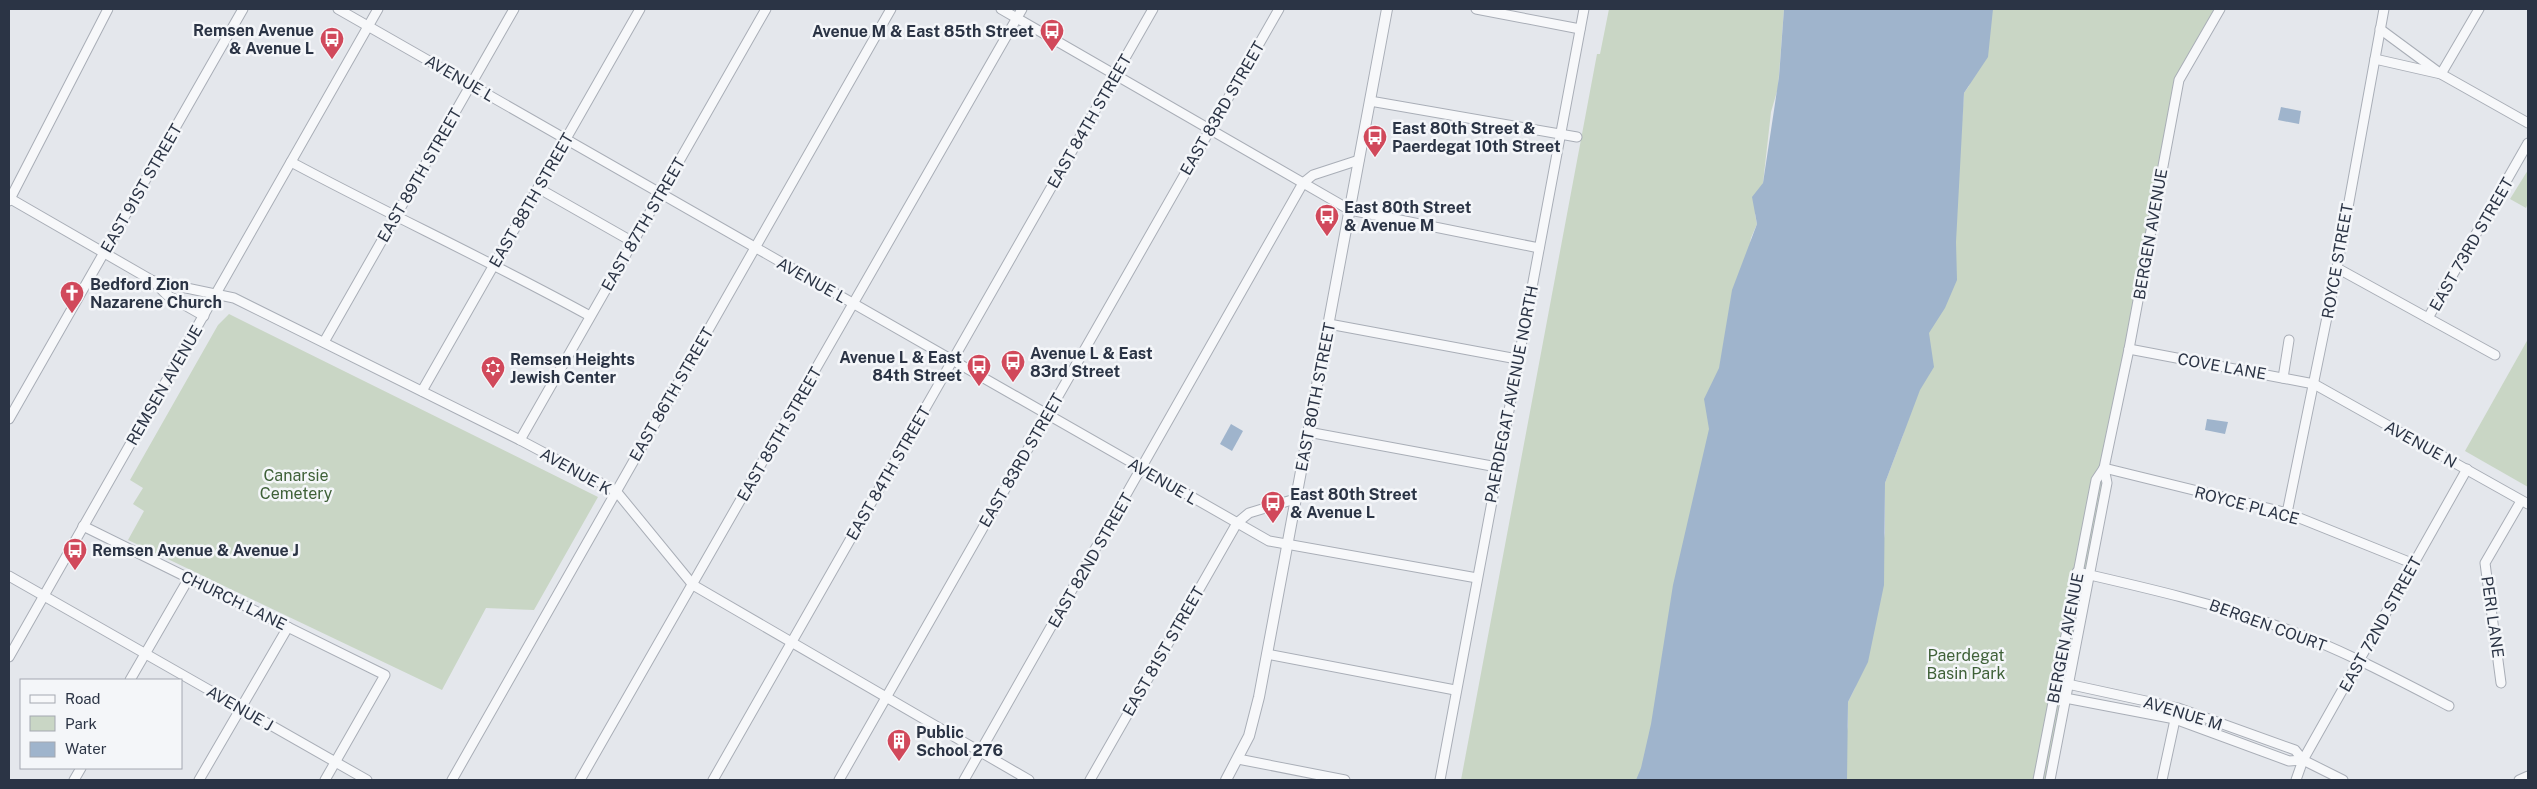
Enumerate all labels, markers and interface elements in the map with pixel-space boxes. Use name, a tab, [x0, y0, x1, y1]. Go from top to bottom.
bus stop icon: Avenue M & East 85th Street	[1039, 18, 1065, 52]
place label: Remsen Avenue & Avenue L	[193, 21, 314, 58]
place label: Avenue M & East 85th Street	[812, 22, 1034, 41]
bus stop icon: Remsen Avenue & Avenue L	[319, 26, 345, 60]
street label: EAST 83RD STREET	[1176, 37, 1269, 179]
street label: AVENUE L	[422, 51, 498, 106]
street label: EAST 84TH STREET	[1043, 51, 1136, 191]
street label: EAST 89TH STREET	[373, 105, 466, 245]
place label: East 80th Street & Paerdegat 10th Street	[1392, 119, 1561, 156]
street label: EAST 91ST STREET	[97, 120, 186, 256]
bus stop icon: East 80th Street & Paerdegat 10th Street	[1362, 124, 1388, 158]
street label: EAST 88TH STREET	[485, 129, 578, 271]
street label: EAST 87TH STREET	[598, 154, 690, 294]
street label: BERGEN AVENUE	[2130, 167, 2171, 301]
street label: EAST 73RD STREET	[2426, 174, 2518, 314]
place label: East 80th Street & Avenue M	[1344, 198, 1472, 235]
street label: ROYCE STREET	[2318, 202, 2357, 320]
bus stop icon: East 80th Street & Avenue M	[1314, 203, 1340, 237]
street label: AVENUE L	[774, 254, 850, 307]
place label: Bedford Zion Nazarene Church	[90, 275, 222, 312]
church icon: Bedford Zion Nazarene Church	[59, 280, 85, 314]
street label: PAERDEGAT AVENUE NORTH	[1481, 284, 1542, 504]
street label: EAST 80TH STREET	[1292, 321, 1339, 473]
street label: REMSEN AVENUE	[122, 322, 206, 449]
street label: EAST 86TH STREET	[625, 324, 718, 464]
place label: Avenue L & East 83rd Street	[1030, 344, 1153, 381]
place label: Avenue L & East 84th Street	[839, 348, 962, 385]
bus stop icon: Avenue L & East 83rd Street	[1000, 349, 1026, 383]
street label: COVE LANE	[2176, 349, 2268, 384]
place label: Remsen Heights Jewish Center	[510, 350, 635, 387]
bus stop icon: Avenue L & East 84th Street	[966, 353, 992, 387]
synagogue icon: Remsen Heights Jewish Center	[480, 355, 506, 389]
street label: EAST 85TH STREET	[733, 363, 826, 505]
street label: EAST 83RD STREET	[975, 389, 1068, 531]
street label: EAST 84TH STREET	[842, 403, 935, 543]
street label: AVENUE N	[2381, 417, 2460, 472]
street label: AVENUE K	[537, 444, 615, 499]
street label: AVENUE L	[1125, 454, 1201, 509]
park label: Canarsie Cemetery	[260, 466, 333, 503]
street label: ROYCE PLACE	[2192, 482, 2301, 529]
place label: East 80th Street & Avenue L	[1290, 485, 1418, 522]
street label: EAST 82ND STREET	[1044, 489, 1137, 631]
bus stop icon: East 80th Street & Avenue L	[1260, 490, 1286, 524]
bus stop icon: Remsen Avenue & Avenue J	[62, 537, 88, 571]
place label: Remsen Avenue & Avenue J	[92, 541, 299, 560]
street label: EAST 72ND STREET	[2335, 553, 2426, 695]
street label: CHURCH LANE	[178, 567, 290, 634]
street label: BERGEN AVENUE	[2044, 571, 2087, 705]
street label: PERI LANE	[2477, 575, 2508, 659]
street label: EAST 81ST STREET	[1119, 583, 1208, 719]
street label: BERGEN COURT	[2207, 595, 2329, 656]
park label: Paerdegat Basin Park	[1927, 646, 2005, 683]
legend	[20, 679, 182, 769]
street label: AVENUE J	[203, 682, 276, 735]
text: Road	[65, 690, 101, 707]
street label: AVENUE M	[2141, 692, 2225, 734]
text: Park	[65, 715, 97, 732]
place label: Public School 276	[916, 723, 1003, 760]
building icon: Public School 276	[886, 728, 912, 762]
text: Water	[65, 740, 107, 757]

